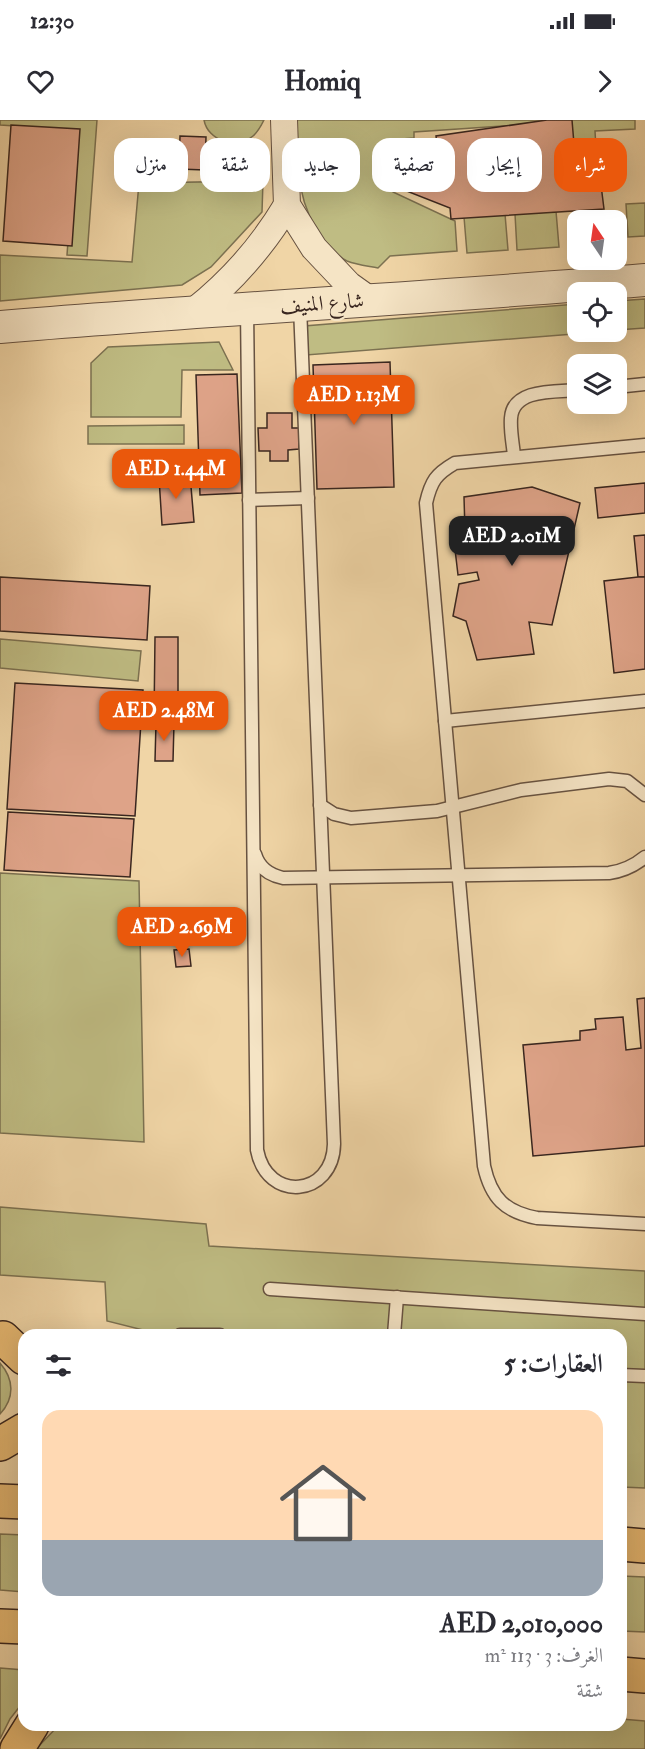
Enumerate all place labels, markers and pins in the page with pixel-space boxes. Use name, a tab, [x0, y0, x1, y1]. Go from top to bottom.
pin: AED 1.13M	[285, 375, 423, 426]
pin: AED 1.44M	[107, 449, 245, 500]
pin: AED 2.01M	[443, 516, 581, 567]
pin: AED 2.48M	[95, 691, 233, 742]
pin: AED 2.69M	[113, 907, 251, 958]

